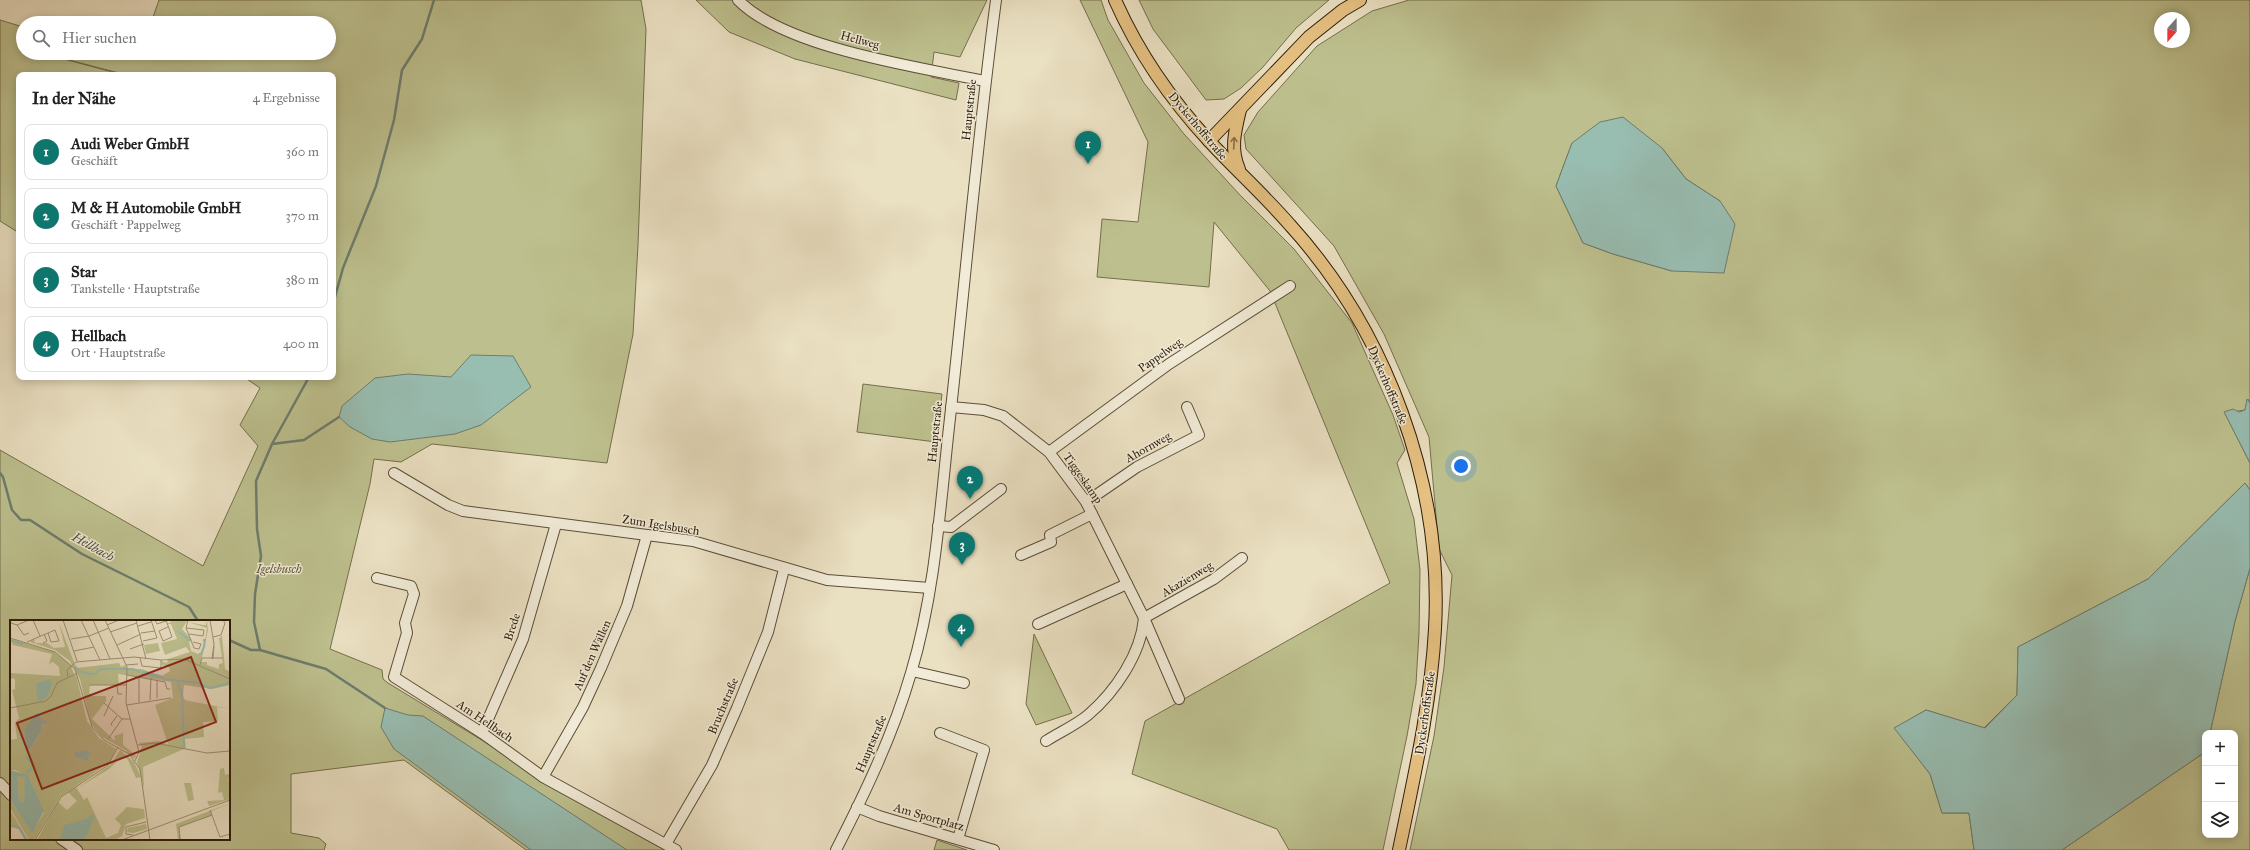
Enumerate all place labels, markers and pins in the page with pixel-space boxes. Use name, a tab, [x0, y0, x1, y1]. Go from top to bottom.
pin: 1	[1075, 131, 1101, 164]
pin: 2	[957, 466, 983, 499]
pin: 3	[949, 532, 975, 565]
pin: 4	[948, 614, 974, 647]

